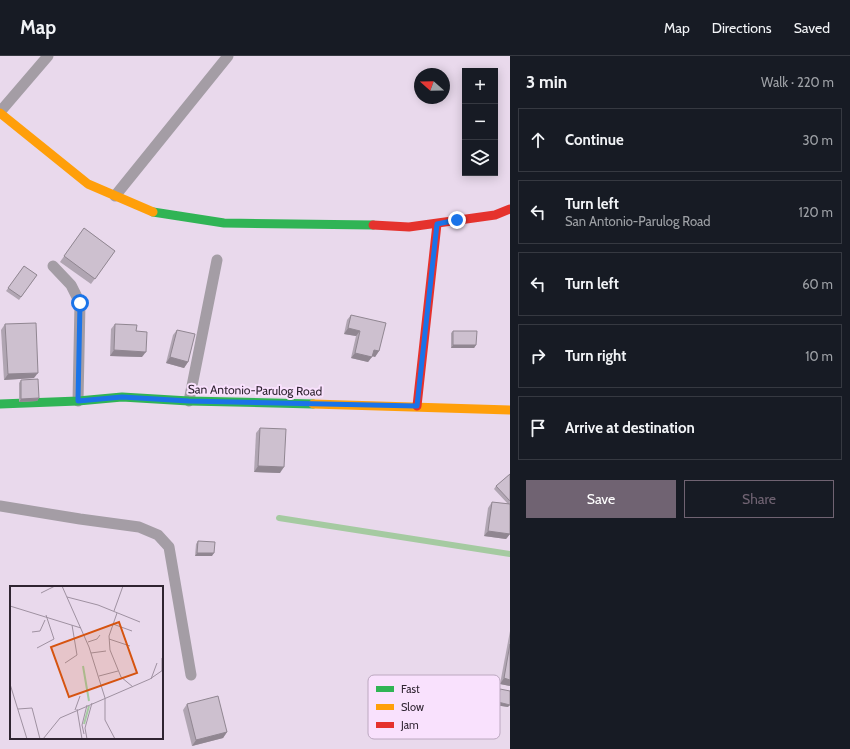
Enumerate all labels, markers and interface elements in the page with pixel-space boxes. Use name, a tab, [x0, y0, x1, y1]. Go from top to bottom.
text: Map	[20, 16, 56, 39]
text: Map	[664, 19, 690, 37]
text: Directions	[712, 19, 772, 37]
text: Saved	[794, 19, 830, 37]
north arrow	[414, 68, 450, 104]
map controls	[462, 68, 498, 176]
button: +	[462, 68, 498, 104]
text: 3 min	[526, 72, 567, 92]
text: Walk · 220 m	[761, 74, 834, 90]
button: −	[462, 104, 498, 140]
icon: ahead	[527, 129, 549, 151]
text: Continue	[565, 131, 624, 149]
text: 30 m	[803, 132, 833, 148]
button: layers	[462, 140, 498, 176]
text: Turn left	[565, 195, 619, 213]
icon: left	[527, 201, 549, 223]
text: 120 m	[799, 204, 833, 220]
route end	[448, 211, 466, 229]
text: San Antonio-Parulog Road	[565, 213, 711, 229]
icon: left	[527, 273, 549, 295]
text: Turn left	[565, 275, 619, 293]
text: 60 m	[802, 276, 833, 292]
route start	[71, 294, 89, 312]
icon: right	[527, 345, 549, 367]
text: Turn right	[565, 347, 626, 365]
text: 10 m	[805, 348, 833, 364]
street label: San Antonio-Parulog Road	[188, 381, 322, 399]
icon: arrive	[527, 417, 549, 439]
text: Arrive at destination	[565, 419, 695, 437]
button: Save	[526, 480, 676, 518]
button: Share	[684, 480, 834, 518]
inset map	[10, 586, 163, 739]
legend	[368, 675, 500, 739]
text: Fast	[401, 682, 420, 696]
text: Slow	[401, 700, 424, 714]
text: Jam	[400, 718, 419, 732]

